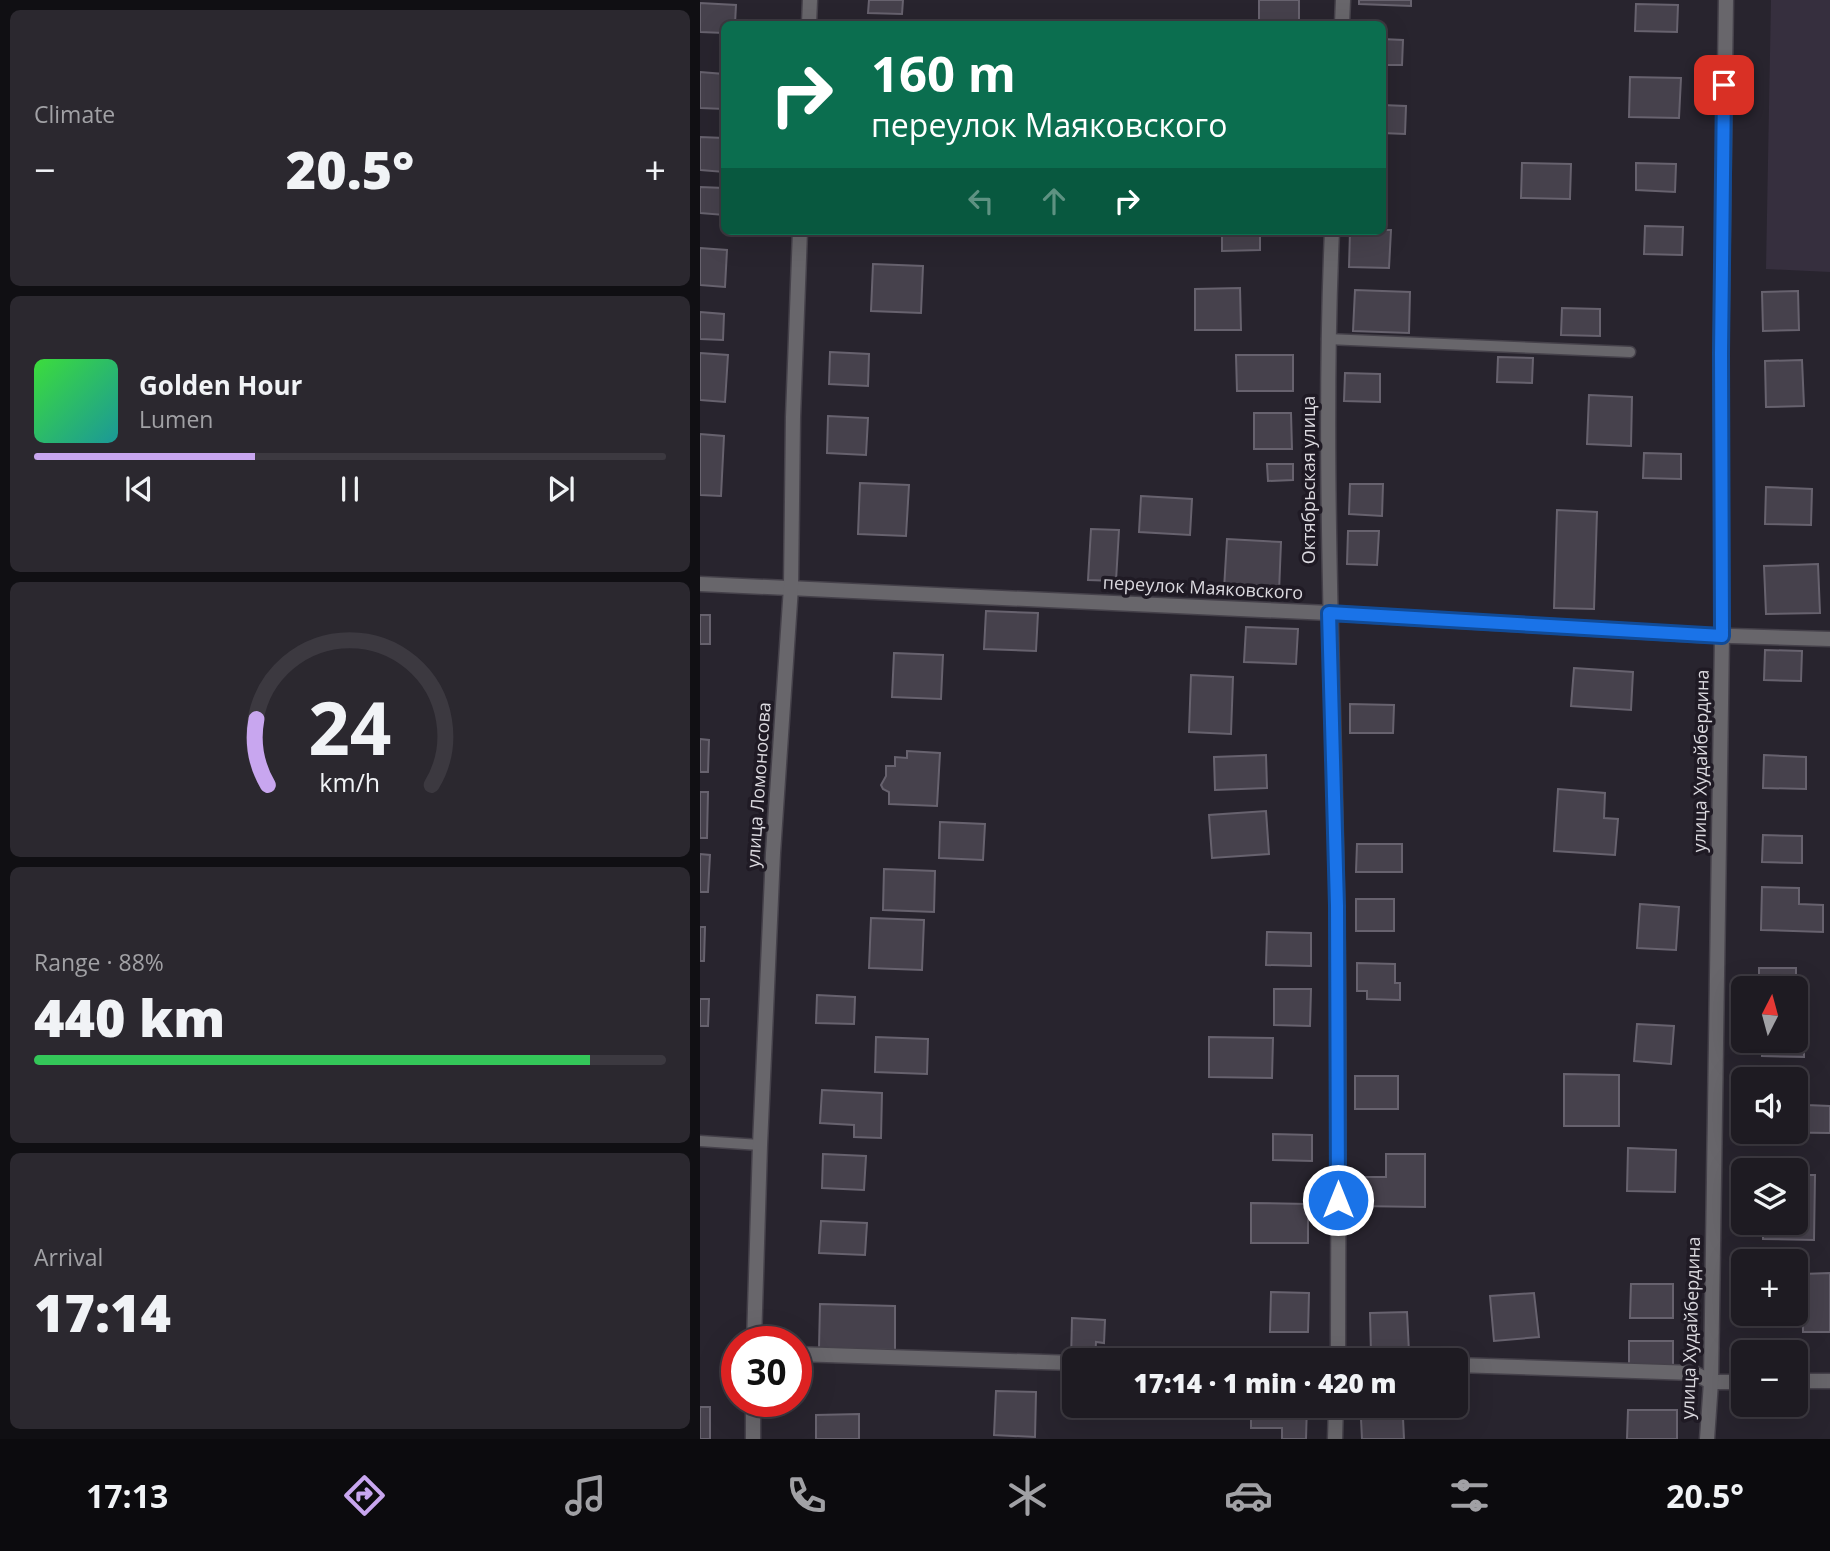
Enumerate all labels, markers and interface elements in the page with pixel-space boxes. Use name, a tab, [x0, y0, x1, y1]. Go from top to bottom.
text: 160 m	[871, 40, 1016, 106]
icon: right	[756, 49, 847, 140]
pin	[1694, 55, 1754, 115]
icon: arrive	[1705, 66, 1743, 104]
text: Climate	[34, 98, 115, 130]
text: переулок Маяковского	[871, 103, 1227, 146]
text: 20.5°	[286, 133, 414, 204]
text: −	[34, 143, 56, 195]
text: +	[644, 143, 666, 195]
icon: left	[962, 182, 1000, 220]
icon: ahead	[1035, 182, 1073, 220]
icon: right	[1108, 182, 1146, 220]
text: Golden Hour	[139, 367, 302, 403]
street label: Октябрьская улица	[1296, 396, 1320, 564]
text: Lumen	[139, 403, 213, 435]
icon: previous	[120, 470, 158, 508]
icon: pause	[331, 470, 369, 508]
icon: next	[542, 470, 580, 508]
street label: переулок Маяковского	[1102, 570, 1304, 604]
street label: улица Худайбердина	[1686, 669, 1714, 853]
text: 24	[308, 678, 392, 777]
street label: улица Ломоносова	[740, 701, 776, 869]
text: km/h	[320, 765, 380, 799]
text: Range · 88%	[34, 946, 164, 978]
north arrow	[1731, 976, 1808, 1054]
map controls	[1731, 976, 1808, 1417]
text: 440 km	[34, 981, 225, 1052]
button: sound	[1731, 1067, 1808, 1144]
button: layers	[1731, 1158, 1808, 1235]
position arrow	[1301, 1163, 1375, 1237]
street label: улица Худайбердина	[1675, 1236, 1705, 1420]
text: Arrival	[34, 1241, 103, 1273]
button: +	[1731, 1249, 1808, 1326]
text: 17:14	[34, 1276, 171, 1347]
speed limit sign: 30	[721, 1326, 812, 1417]
button: −	[1731, 1340, 1808, 1417]
text: 17:14 · 1 min · 420 m	[1134, 1365, 1396, 1401]
icon: directions	[340, 1471, 389, 1520]
icon: music	[561, 1471, 610, 1520]
icon: phone	[782, 1471, 831, 1520]
icon: climate	[1003, 1471, 1052, 1520]
icon: car	[1224, 1471, 1273, 1520]
icon: filters	[1445, 1471, 1494, 1520]
text: 17:13	[86, 1474, 168, 1517]
text: 20.5°	[1666, 1474, 1744, 1517]

